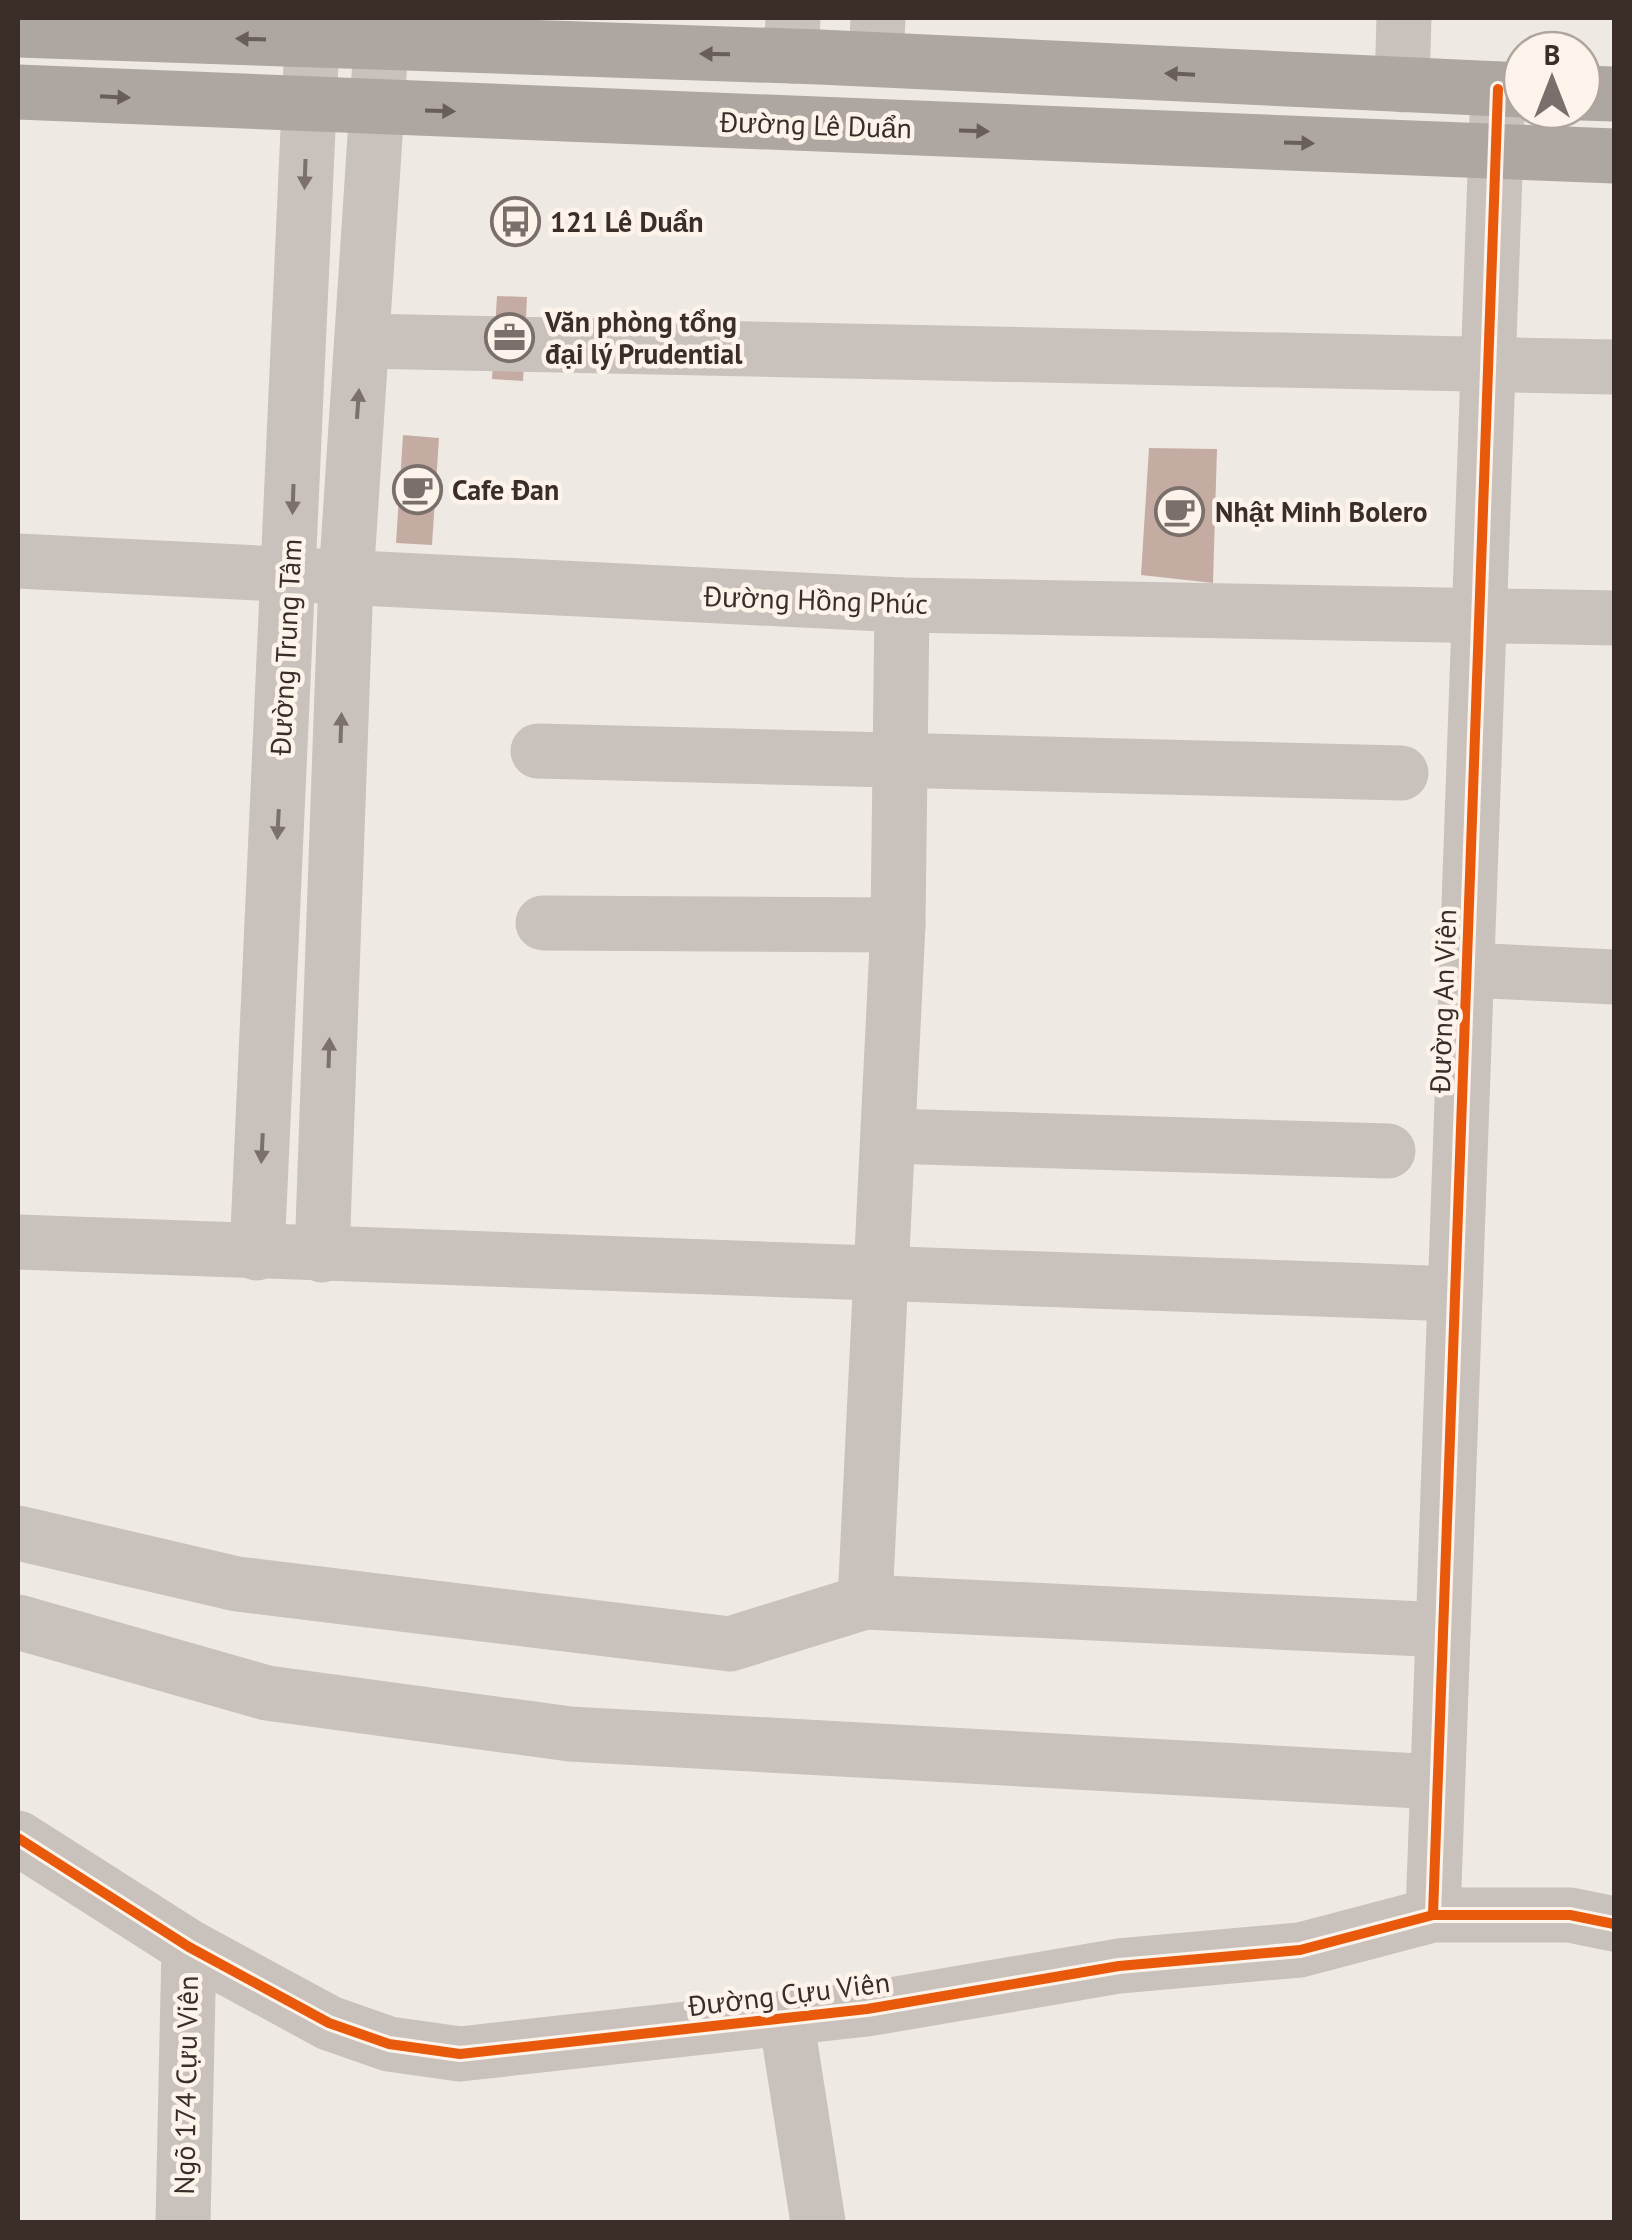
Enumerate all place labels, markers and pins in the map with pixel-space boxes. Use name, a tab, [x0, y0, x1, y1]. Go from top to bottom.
bus stop icon: 121 Lê Duẩn	[489, 196, 541, 248]
place label: 121 Lê Duẩn	[550, 203, 703, 240]
place label: Văn phòng tổng đại lý Prudential	[544, 303, 743, 372]
office icon: Văn phòng tổng đại lý Prudential	[484, 312, 536, 364]
cafe icon: Cafe Đan	[391, 464, 443, 516]
place label: Cafe Đan	[452, 471, 559, 508]
cafe icon: Nhật Minh Bolero	[1154, 486, 1206, 538]
place label: Nhật Minh Bolero	[1215, 493, 1428, 530]

